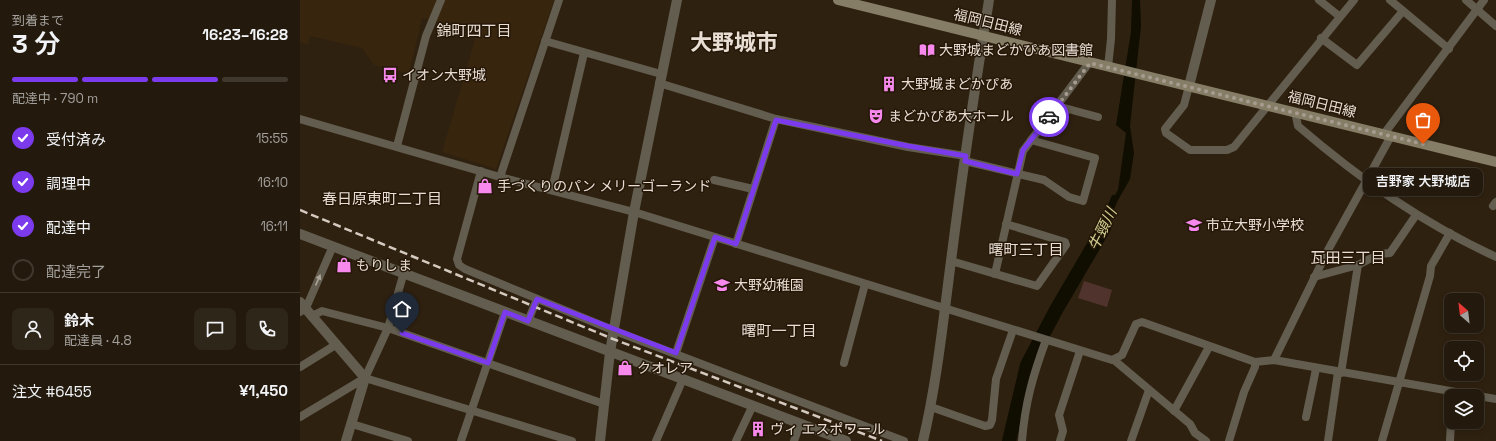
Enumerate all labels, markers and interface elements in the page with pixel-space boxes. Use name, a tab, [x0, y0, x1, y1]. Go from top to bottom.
street label: 福岡日田線	[952, 5, 1024, 39]
text: 到着まで	[12, 12, 64, 29]
district label: 錦町四丁目	[436, 21, 512, 40]
text: 16:23–16:28	[202, 25, 288, 44]
text: 3 分	[12, 27, 60, 61]
district label: 大野城市	[690, 28, 778, 56]
library icon: 大野城まどかぴあ図書館	[918, 41, 936, 59]
place label: 大野城まどかぴあ図書館	[939, 41, 1093, 59]
bus stop icon: イオン大野城	[381, 66, 399, 84]
place label: イオン大野城	[402, 66, 486, 84]
building icon: 大野城まどかぴあ	[880, 75, 898, 93]
place label: 大野城まどかぴあ	[901, 75, 1013, 93]
street label: 福岡日田線	[1286, 87, 1358, 121]
text: 配達中 · 790 m	[12, 90, 98, 107]
courier	[1029, 97, 1069, 137]
pin	[1406, 103, 1440, 144]
icon: car	[1038, 106, 1060, 128]
theatre icon: まどかぴあ大ホール	[867, 107, 885, 125]
place label: まどかぴあ大ホール	[888, 107, 1014, 125]
icon: bag	[1412, 109, 1434, 131]
icon: check	[12, 127, 34, 149]
text: 受付済み	[46, 130, 106, 149]
text: 15:55	[256, 130, 288, 147]
callout: 吉野家 大野城店	[1363, 168, 1483, 196]
icon: check	[12, 171, 34, 193]
text: 吉野家 大野城店	[1376, 173, 1470, 190]
text: 調理中	[46, 174, 91, 193]
text: 16:10	[258, 174, 288, 191]
shop icon: 手づくりのパン メリーゴーランド	[476, 177, 494, 195]
place label: 手づくりのパン メリーゴーランド	[497, 177, 711, 195]
district label: 春日原東町二丁目	[322, 189, 442, 208]
water label: 牛頸川	[1084, 203, 1121, 253]
icon: check	[12, 215, 34, 237]
school or university icon: 市立大野小学校	[1185, 216, 1203, 234]
place label: 市立大野小学校	[1206, 216, 1304, 234]
text: 配達中	[46, 218, 91, 237]
text: 16:11	[260, 218, 288, 235]
district label: 曙町三丁目	[988, 240, 1064, 259]
district label: 瓦田三丁目	[1310, 248, 1386, 267]
shop icon: もりしま	[335, 256, 353, 274]
place label: もりしま	[356, 256, 412, 274]
text: 配達完了	[46, 262, 106, 281]
one-way arrow	[315, 275, 321, 286]
school or university icon: 大野幼稚園	[713, 276, 731, 294]
place label: 大野幼稚園	[734, 276, 804, 294]
pin	[385, 292, 419, 333]
north arrow	[1444, 293, 1484, 333]
map controls	[1444, 293, 1484, 429]
icon: home	[391, 298, 413, 320]
button: person	[12, 308, 54, 350]
button: chat	[194, 308, 236, 350]
button: phone	[246, 308, 288, 350]
text: 鈴木	[64, 311, 94, 330]
district label: 曙町一丁目	[741, 321, 817, 340]
text: 配達員 · 4.8	[64, 332, 132, 349]
button: locate	[1444, 341, 1484, 381]
shop icon: クオレア	[616, 359, 634, 377]
place label: クオレア	[637, 359, 693, 377]
text: ¥1,450	[239, 381, 288, 400]
text: 注文 #6455	[12, 382, 92, 401]
button: layers	[1444, 389, 1484, 429]
building icon: ヴィ エスポワール	[749, 420, 767, 438]
place label: ヴィ エスポワール	[770, 420, 886, 438]

